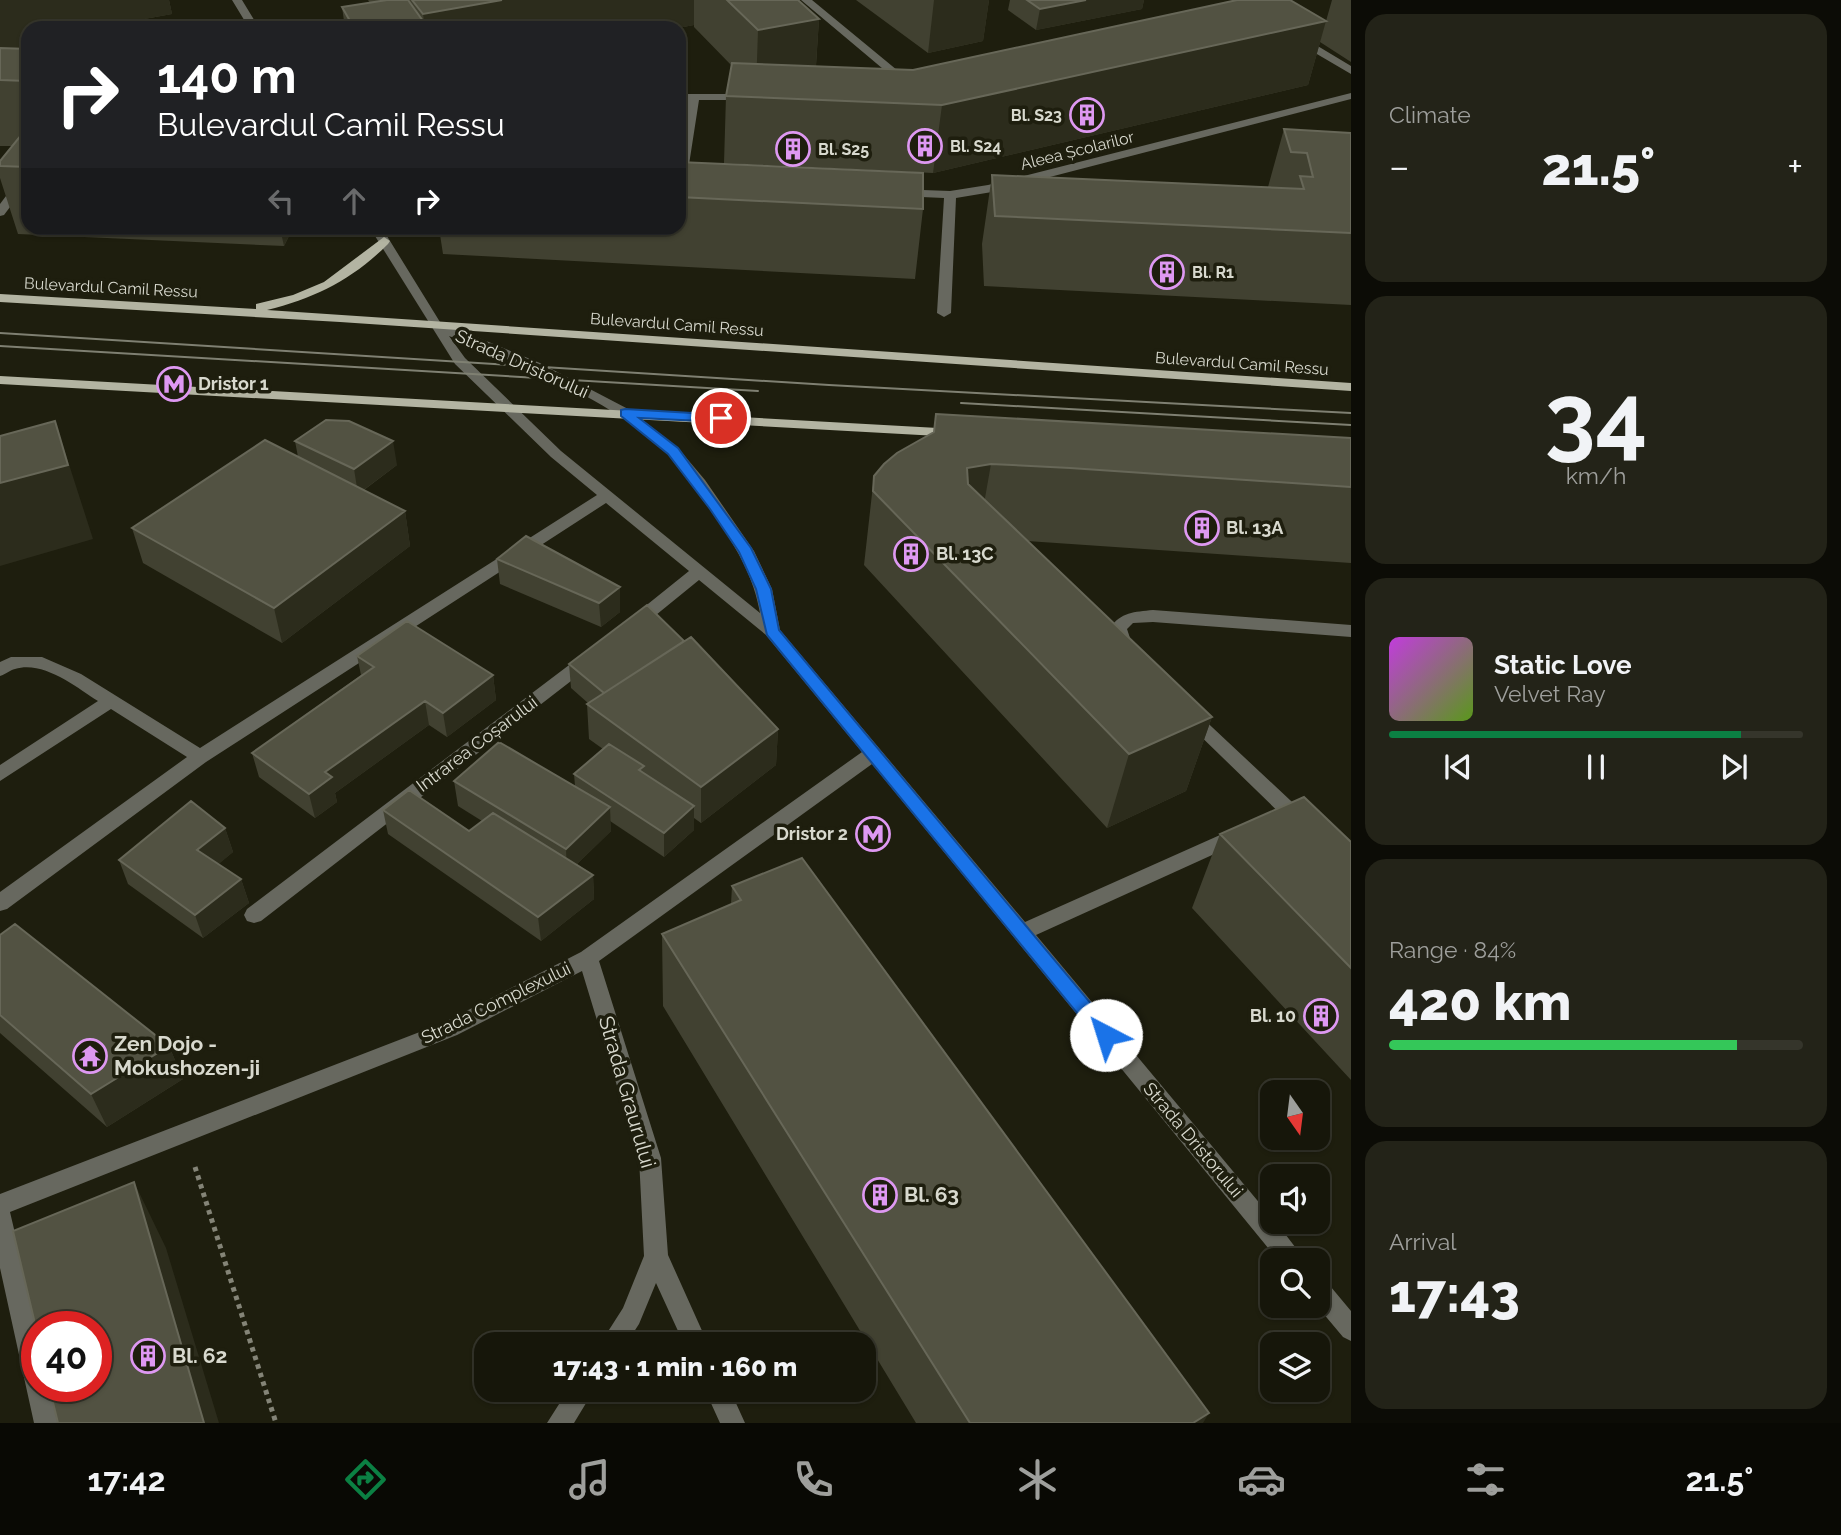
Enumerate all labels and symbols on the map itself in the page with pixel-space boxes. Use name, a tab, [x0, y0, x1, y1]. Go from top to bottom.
building icon: Bl. S23	[1068, 96, 1106, 134]
place label: Bl. S23	[1011, 106, 1062, 125]
building icon: Bl. S24	[906, 127, 944, 165]
street label: Aleea Școlarilor	[1018, 127, 1136, 174]
building icon: Bl. S25	[774, 130, 812, 168]
place label: Bl. S24	[950, 137, 1001, 156]
place label: Bl. S25	[818, 140, 869, 159]
building icon: Bl. R1	[1148, 253, 1186, 291]
place label: Bl. R1	[1192, 263, 1234, 282]
street label: Bulevardul Camil Ressu	[24, 273, 198, 302]
street label: Bulevardul Camil Ressu	[590, 309, 764, 340]
street label: Strada Dristorului	[452, 325, 592, 402]
street label: Bulevardul Camil Ressu	[1155, 348, 1329, 379]
metro station icon: Dristor 1	[155, 365, 193, 403]
place label: Dristor 1	[198, 373, 269, 394]
pin	[691, 388, 751, 448]
building icon: Bl. 13A	[1183, 509, 1221, 547]
place label: Bl. 13A	[1226, 517, 1284, 538]
building icon: Bl. 13C	[892, 535, 930, 573]
place label: Bl. 13C	[936, 543, 994, 564]
street label: Intrarea Coșarului	[412, 691, 541, 796]
metro station icon: Dristor 2	[854, 815, 892, 853]
place label: Dristor 2	[776, 823, 848, 844]
street label: Strada Complexului	[418, 957, 574, 1048]
building icon: Bl. 10	[1302, 997, 1340, 1035]
position arrow	[1069, 998, 1143, 1072]
place label: Bl. 10	[1250, 1005, 1296, 1026]
street label: Strada Graurului	[594, 1013, 661, 1171]
place label: Zen Dojo - Mokushozen-ji	[114, 1031, 260, 1080]
temple icon: Zen Dojo - Mokushozen-ji	[71, 1037, 109, 1075]
street label: Strada Dristorului	[1139, 1078, 1248, 1201]
north arrow	[1260, 1080, 1330, 1150]
building icon: Bl. 63	[861, 1176, 899, 1214]
place label: Bl. 63	[904, 1182, 959, 1207]
speed limit sign: 40	[21, 1311, 112, 1402]
building icon: Bl. 62	[129, 1337, 167, 1375]
place label: Bl. 62	[172, 1343, 227, 1368]

